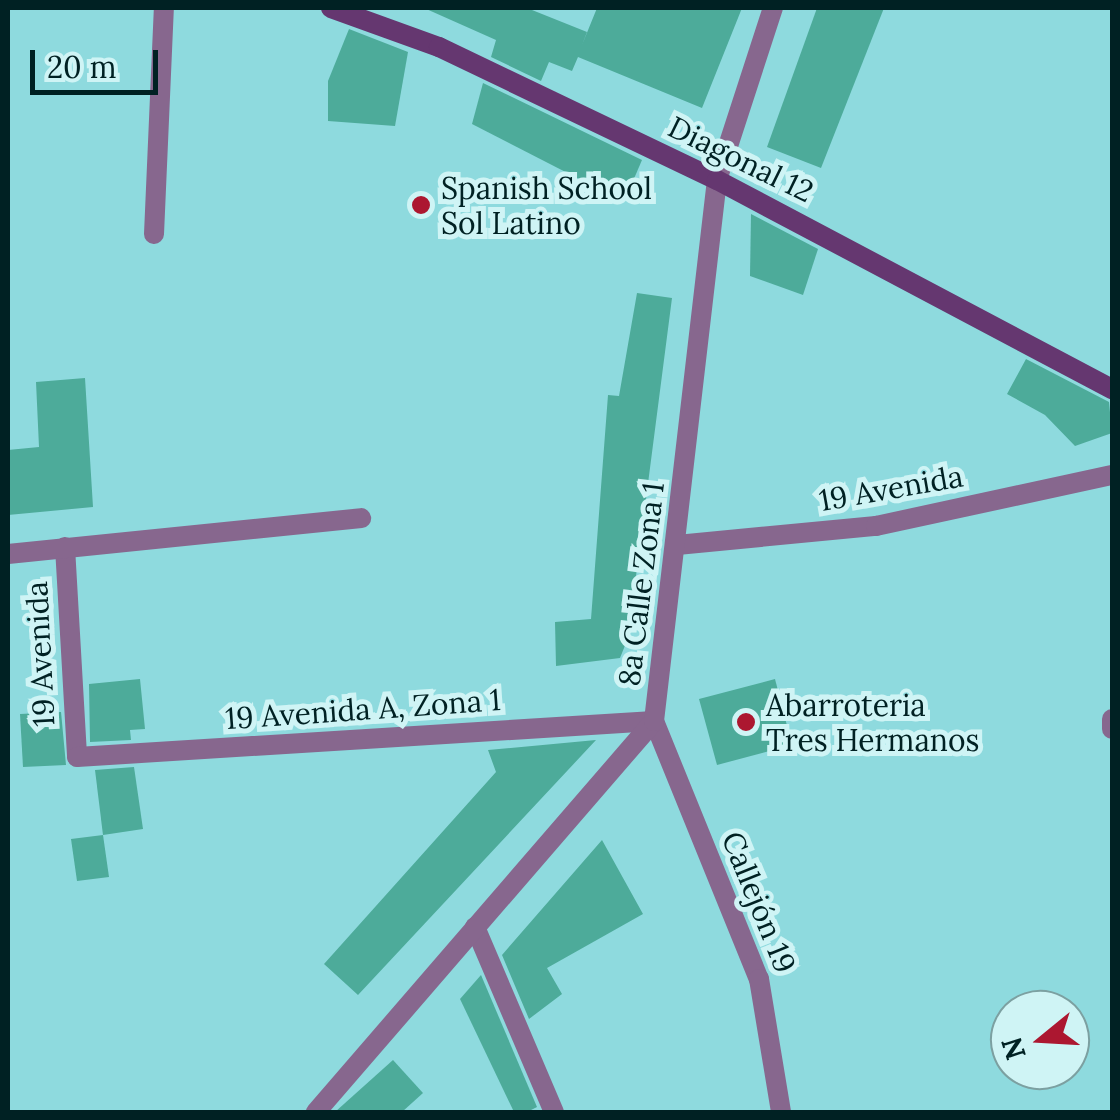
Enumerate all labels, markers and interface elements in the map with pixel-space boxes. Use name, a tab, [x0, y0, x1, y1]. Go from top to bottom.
scale bar	[35, 30, 162, 92]
text: 20 m	[47, 48, 116, 86]
street label: Diagonal 12	[663, 108, 819, 210]
place label: Spanish School Sol Latino	[441, 170, 652, 240]
marker: Spanish School Sol Latino	[410, 194, 432, 216]
street label: 19 Avenida	[816, 458, 966, 518]
street label: 8a Calle Zona 1	[611, 480, 671, 688]
street label: 19 Avenida	[18, 580, 62, 728]
street label: 19 Avenida A, Zona 1	[224, 681, 502, 737]
place label: Abarroteria Tres Hermanos	[766, 687, 980, 758]
marker: Abarroteria Tres Hermanos	[735, 711, 757, 733]
street label: Callejón 19	[714, 826, 804, 978]
north arrow	[990, 990, 1090, 1090]
text: N	[993, 1033, 1034, 1065]

